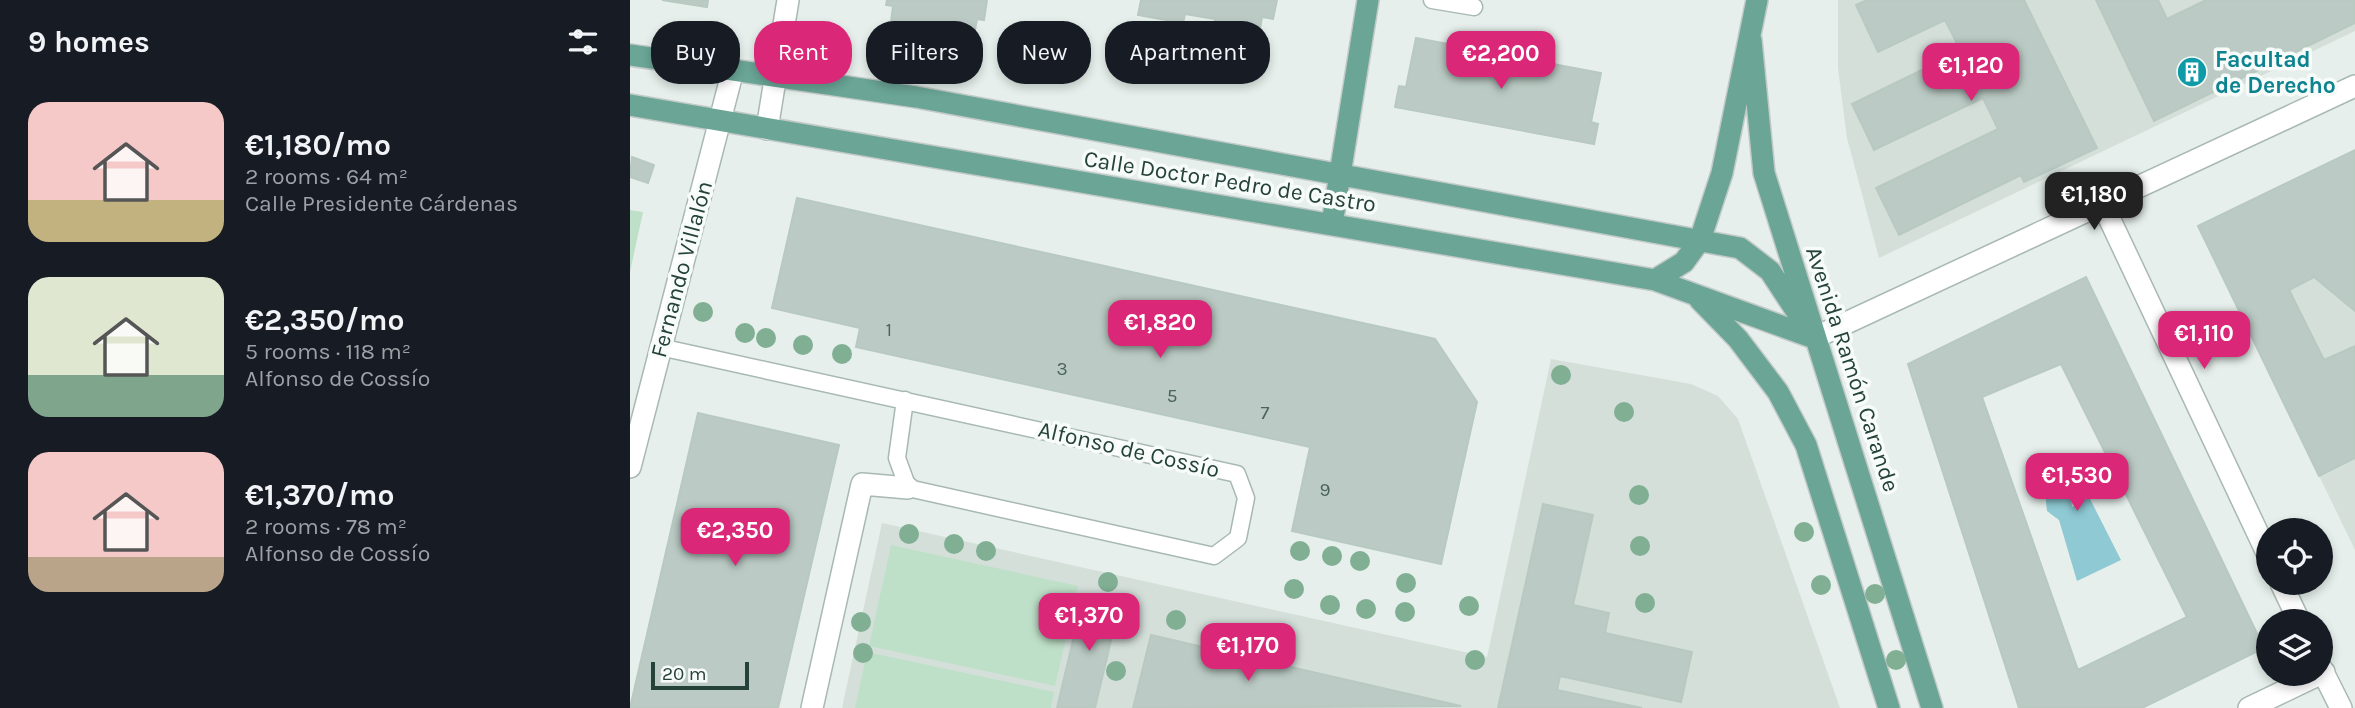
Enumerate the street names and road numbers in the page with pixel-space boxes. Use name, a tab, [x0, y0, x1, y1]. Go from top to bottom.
street label: Calle Doctor Pedro de Castro	[1082, 145, 1378, 218]
street label: Fernando Villalón	[645, 178, 718, 360]
street label: Avenida Ramón Carande	[1800, 243, 1905, 495]
street label: Alfonso de Cossío	[1036, 415, 1222, 483]

